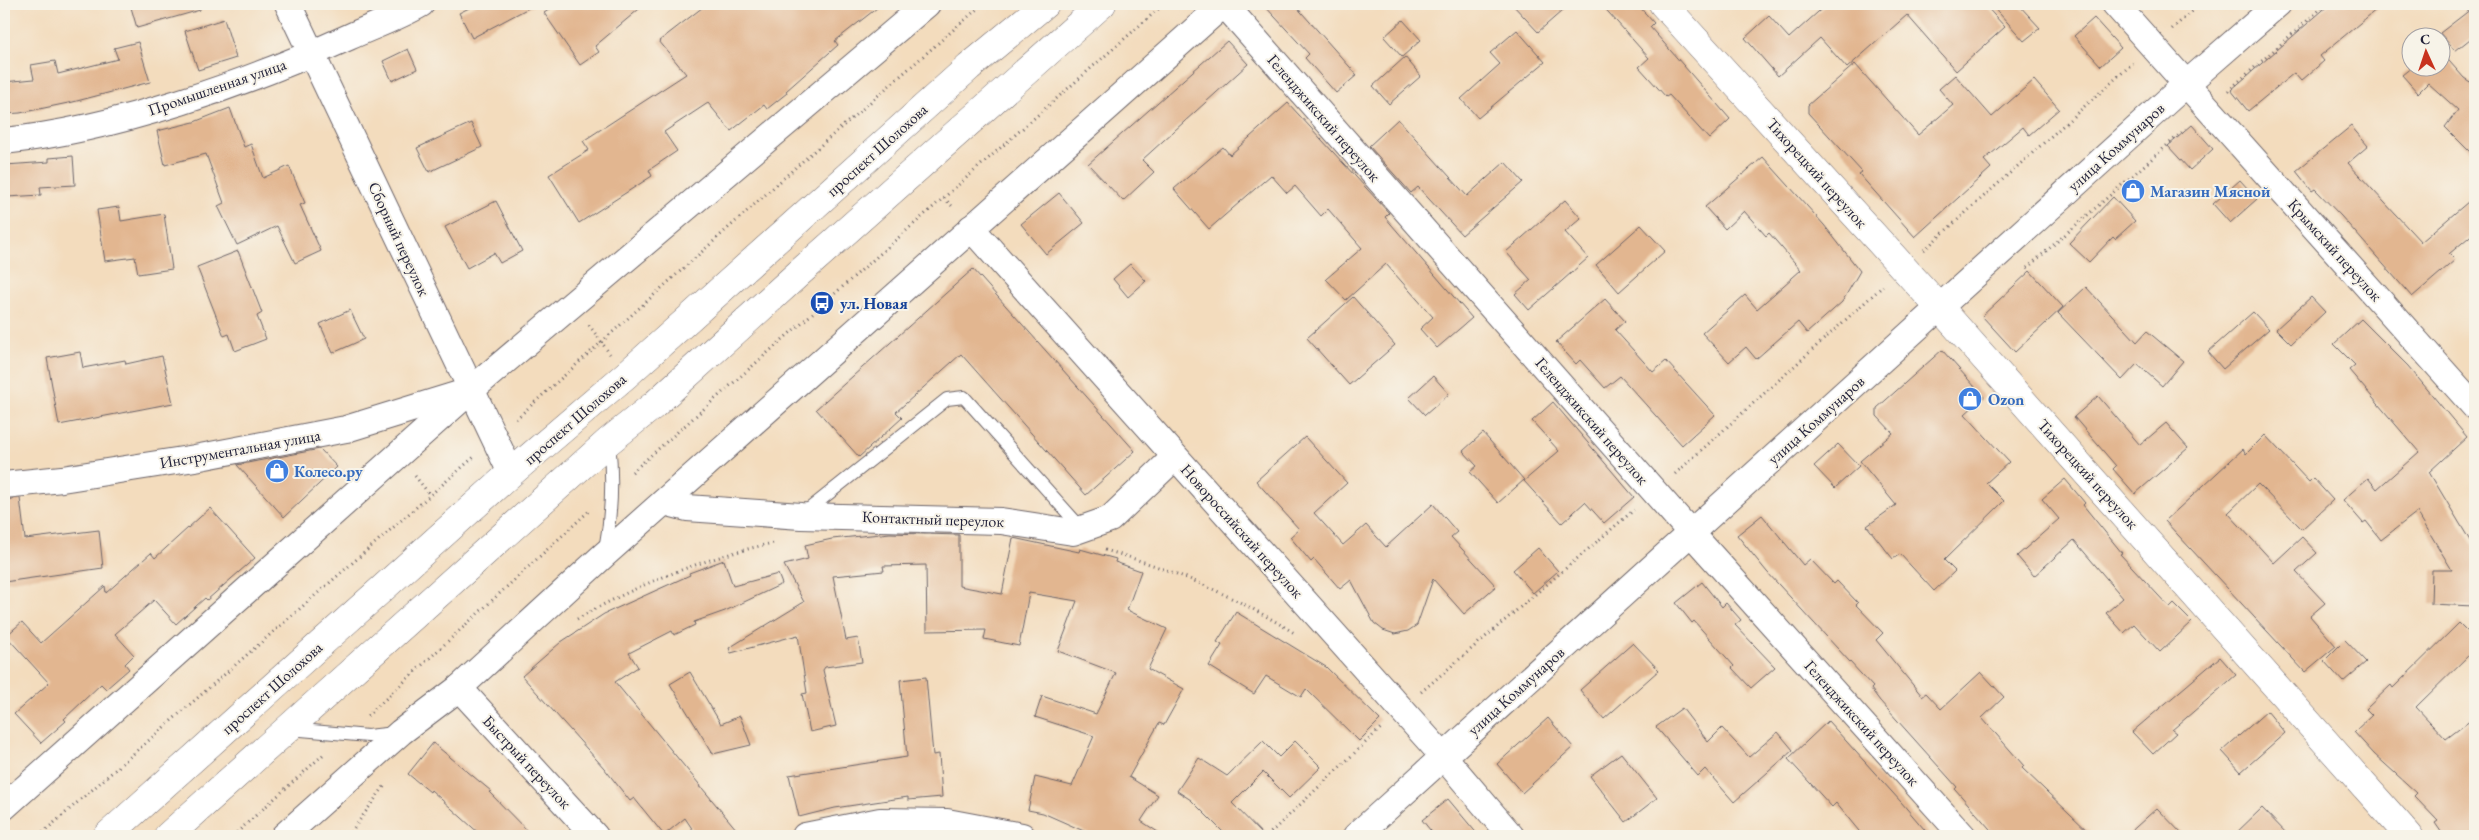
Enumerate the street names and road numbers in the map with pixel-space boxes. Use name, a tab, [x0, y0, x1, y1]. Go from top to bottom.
street label: Геленджикский переулок	[1263, 50, 1385, 186]
street label: Промышленная улица	[145, 53, 289, 121]
street label: улица Коммунаров	[2063, 98, 2169, 196]
street label: проспект Шолохова	[822, 99, 932, 201]
street label: Тихорецкий переулок	[1762, 114, 1872, 233]
street label: Сборный переулок	[363, 179, 435, 300]
street label: Крымский переулок	[2283, 194, 2387, 306]
street label: Геленджикский переулок	[1531, 353, 1653, 489]
street label: проспект Шолохова	[519, 368, 631, 469]
street label: улица Коммунаров	[1763, 371, 1869, 469]
street label: Тихорецкий переулок	[2033, 415, 2143, 534]
street label: Инструментальная улица	[158, 424, 323, 473]
street label: Новороссийский переулок	[1176, 459, 1308, 603]
street label: Контактный переулок	[862, 506, 1005, 532]
street label: проспект Шолохова	[217, 637, 327, 739]
street label: улица Коммунаров	[1463, 642, 1569, 740]
street label: Геленджикский переулок	[1800, 656, 1924, 791]
street label: Быстрый переулок	[478, 711, 576, 814]

